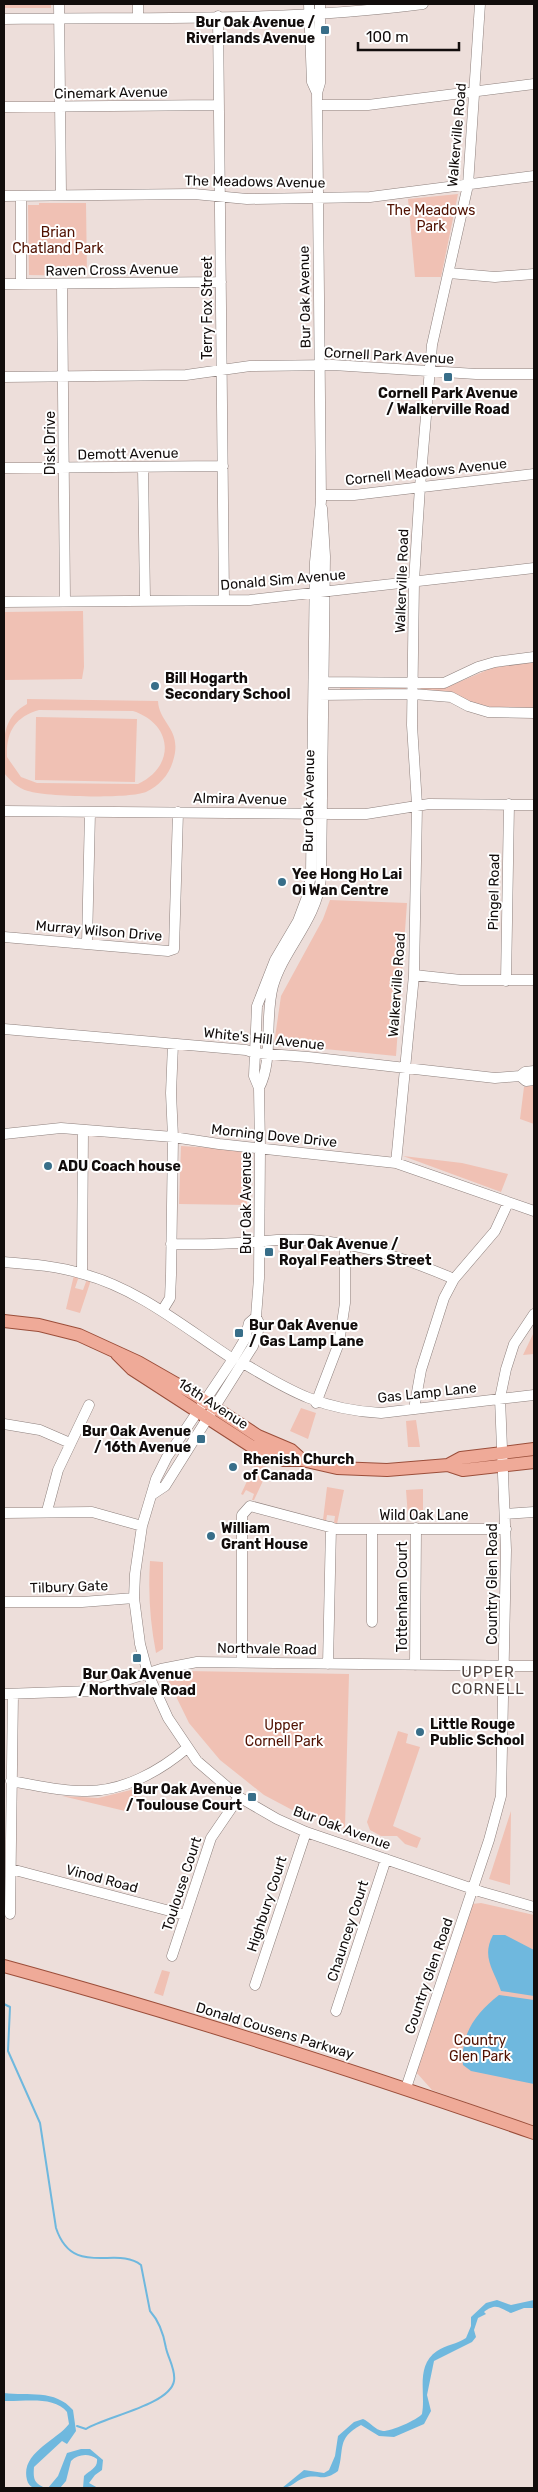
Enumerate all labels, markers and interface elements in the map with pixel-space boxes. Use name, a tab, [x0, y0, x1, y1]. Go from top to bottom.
place label: Bur Oak Avenue / Riverlands Avenue	[186, 14, 316, 47]
scale bar	[358, 20, 459, 52]
marker: Bur Oak Avenue / Riverlands Avenue	[319, 24, 331, 36]
text: 100 m	[366, 28, 408, 46]
street label: Walkerville Road	[444, 82, 470, 188]
street label: Cinemark Avenue	[54, 84, 168, 102]
street label: The Meadows Avenue	[184, 172, 326, 192]
park label: The Meadows Park	[387, 202, 475, 235]
park label: Brian Chatland Park	[12, 224, 105, 257]
street label: Bur Oak Avenue	[296, 245, 314, 348]
street label: Terry Fox Street	[199, 256, 216, 360]
street label: Raven Cross Avenue	[45, 260, 179, 280]
street label: Cornell Park Avenue	[323, 344, 455, 368]
marker: Cornell Park Avenue / Walkerville Road	[442, 371, 454, 383]
place label: Cornell Park Avenue / Walkerville Road	[378, 385, 518, 418]
street label: Disk Drive	[42, 411, 59, 475]
street label: Demott Avenue	[77, 445, 179, 463]
street label: Cornell Meadows Avenue	[344, 455, 508, 489]
street label: Walkerville Road	[392, 528, 412, 634]
street label: Donald Sim Avenue	[220, 566, 347, 594]
place label: Bill Hogarth Secondary School	[165, 670, 291, 703]
marker: Bill Hogarth Secondary School	[149, 680, 161, 692]
street label: Bur Oak Avenue	[300, 749, 318, 852]
street label: Almira Avenue	[193, 790, 287, 808]
street label: Pingel Road	[485, 853, 503, 931]
place label: Yee Hong Ho Lai Oi Wan Centre	[292, 866, 402, 899]
marker: Yee Hong Ho Lai Oi Wan Centre	[276, 876, 288, 888]
street label: Murray Wilson Drive	[35, 917, 163, 945]
street label: Walkerville Road	[385, 932, 409, 1038]
street label: White's Hill Avenue	[203, 1024, 326, 1054]
street label: Morning Dove Drive	[210, 1121, 338, 1151]
street label: Bur Oak Avenue	[238, 1152, 255, 1254]
place label: ADU Coach house	[58, 1158, 181, 1175]
marker: ADU Coach house	[42, 1160, 54, 1172]
place label: Bur Oak Avenue / Royal Feathers Street	[279, 1236, 432, 1269]
marker: Bur Oak Avenue / Royal Feathers Street	[263, 1246, 275, 1258]
place label: Bur Oak Avenue / Gas Lamp Lane	[249, 1317, 364, 1350]
marker: Bur Oak Avenue / Gas Lamp Lane	[233, 1327, 245, 1339]
street label: 16th Avenue	[175, 1375, 252, 1433]
street label: Gas Lamp Lane	[377, 1379, 478, 1407]
place label: Bur Oak Avenue / 16th Avenue	[82, 1423, 191, 1456]
marker: Bur Oak Avenue / 16th Avenue	[195, 1433, 207, 1445]
place label: Rhenish Church of Canada	[243, 1451, 354, 1484]
marker: Rhenish Church of Canada	[227, 1461, 239, 1473]
street label: Wild Oak Lane	[379, 1507, 469, 1524]
place label: William Grant House	[221, 1520, 308, 1553]
street label: Country Glen Road	[484, 1523, 501, 1645]
marker: William Grant House	[205, 1530, 217, 1542]
street label: Tottenham Court	[394, 1541, 411, 1652]
street label: Tilbury Gate	[30, 1577, 109, 1597]
street label: Northvale Road	[217, 1640, 317, 1658]
marker: Bur Oak Avenue / Northvale Road	[131, 1652, 143, 1664]
district label: UPPER CORNELL	[451, 1663, 525, 1698]
place label: Bur Oak Avenue / Northvale Road	[78, 1666, 196, 1699]
place label: Little Rouge Public School	[430, 1716, 524, 1749]
park label: Upper Cornell Park	[245, 1717, 324, 1750]
marker: Little Rouge Public School	[414, 1726, 426, 1738]
place label: Bur Oak Avenue / Toulouse Court	[126, 1781, 242, 1814]
marker: Bur Oak Avenue / Toulouse Court	[246, 1791, 258, 1803]
street label: Bur Oak Avenue	[291, 1802, 393, 1854]
street label: Toulouse Court	[159, 1834, 205, 1933]
street label: Highbury Court	[244, 1853, 291, 1954]
street label: Vinod Road	[64, 1861, 140, 1897]
street label: Chauncey Court	[324, 1878, 372, 1984]
street label: Country Glen Road	[401, 1916, 457, 2036]
street label: Donald Cousens Parkway	[194, 1999, 356, 2063]
park label: Country Glen Park	[449, 2032, 512, 2065]

